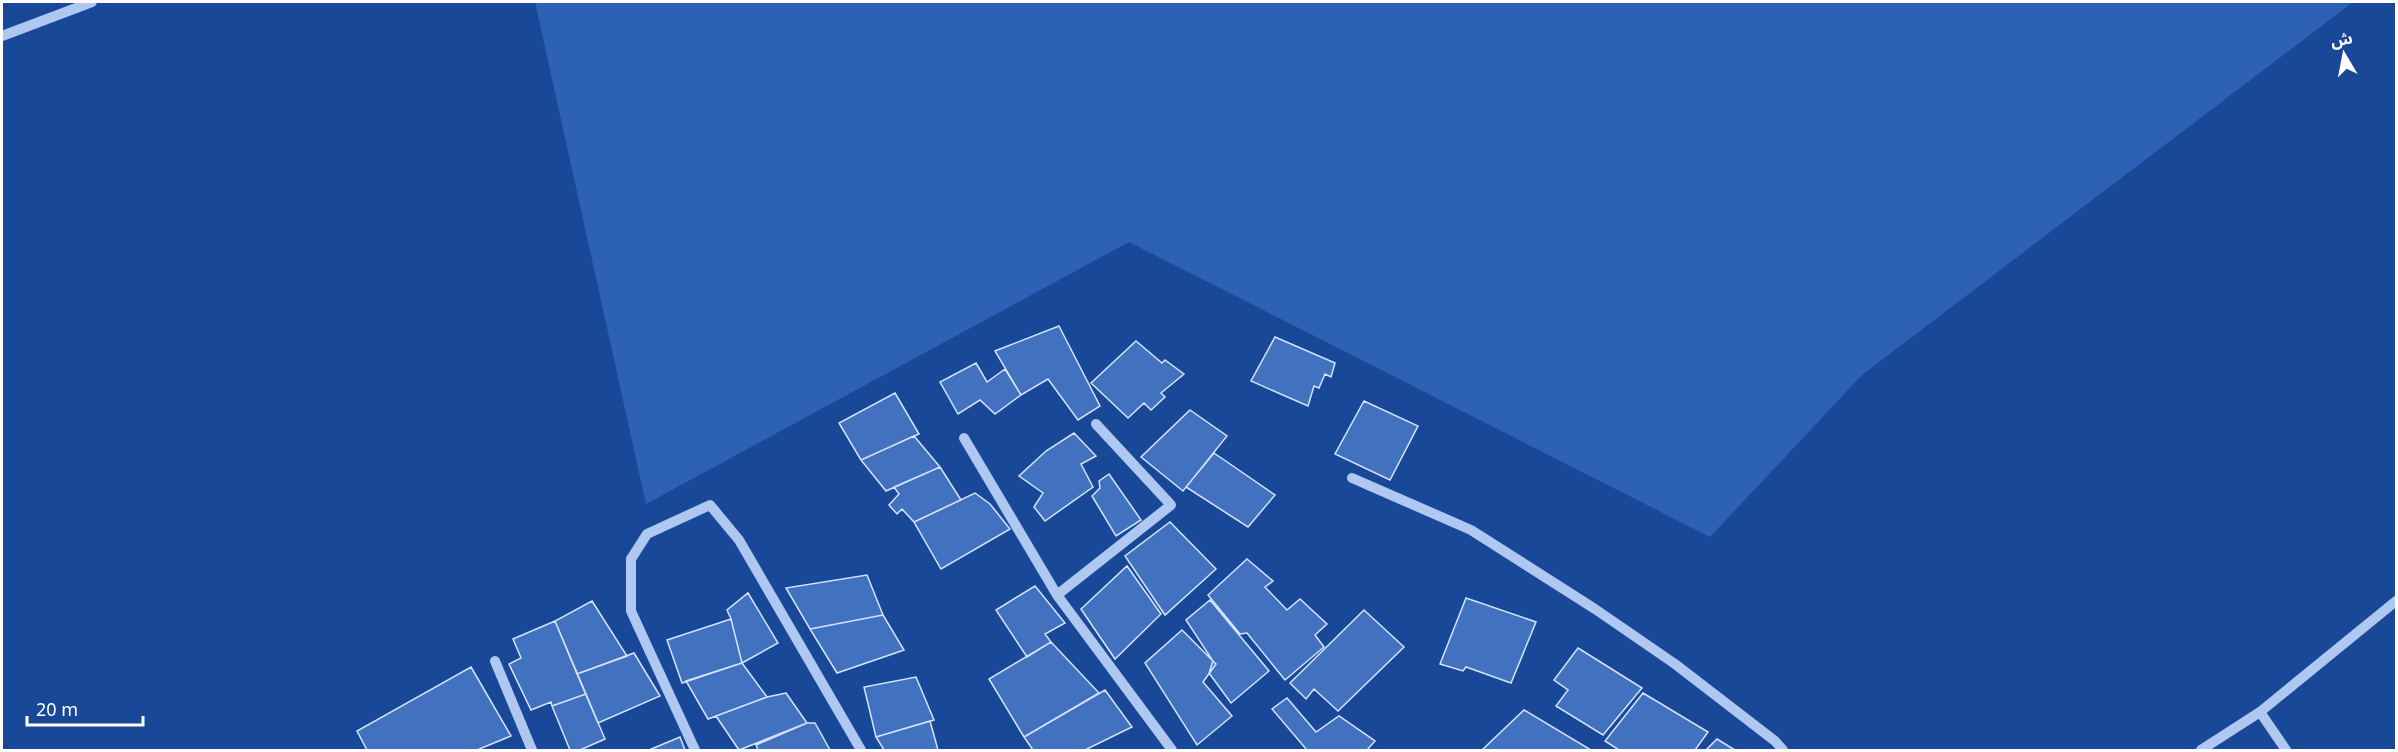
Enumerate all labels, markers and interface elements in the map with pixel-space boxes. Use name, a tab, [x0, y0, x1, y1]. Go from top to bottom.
north arrow	[2314, 24, 2374, 84]
text: ش	[2329, 26, 2354, 52]
scale bar	[27, 689, 142, 727]
text: 20 m	[36, 697, 78, 721]

